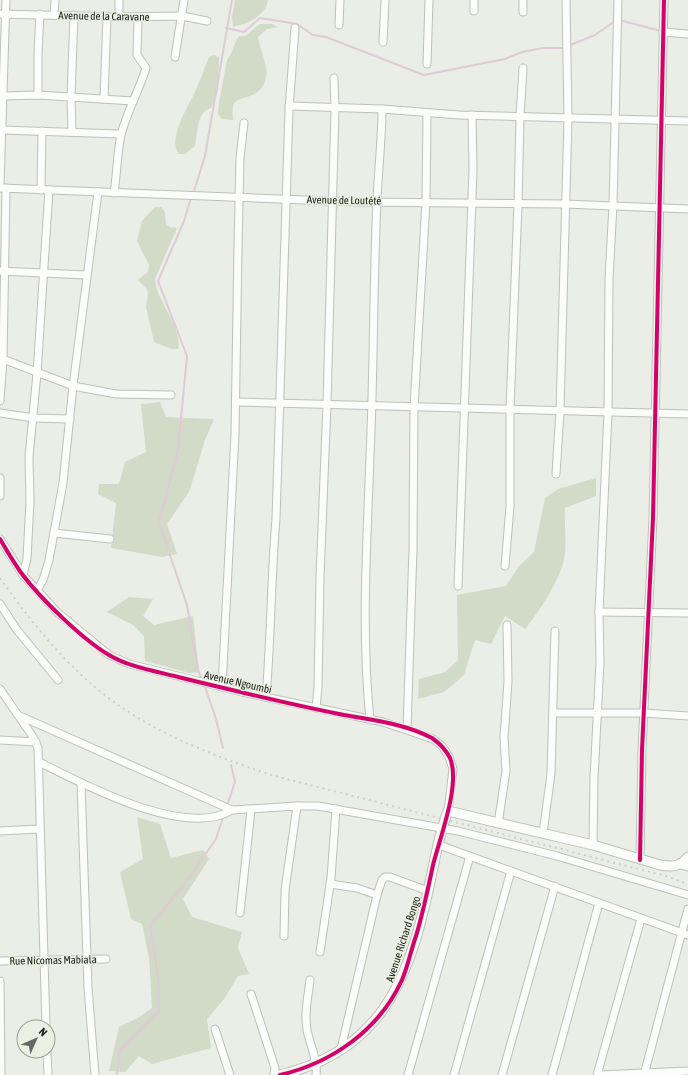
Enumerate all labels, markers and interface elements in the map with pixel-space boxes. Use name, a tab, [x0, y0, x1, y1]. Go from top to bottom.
street label: Avenue de la Caravane	[58, 9, 150, 23]
street label: Avenue de Loutété	[307, 193, 381, 207]
street label: Avenue Ngoumbi	[203, 668, 273, 696]
street label: Avenue Richard Bongo	[383, 894, 423, 984]
street label: Rue Nicomas Mabiala	[9, 953, 97, 967]
north arrow	[16, 1019, 56, 1059]
text: N	[37, 1025, 50, 1038]

